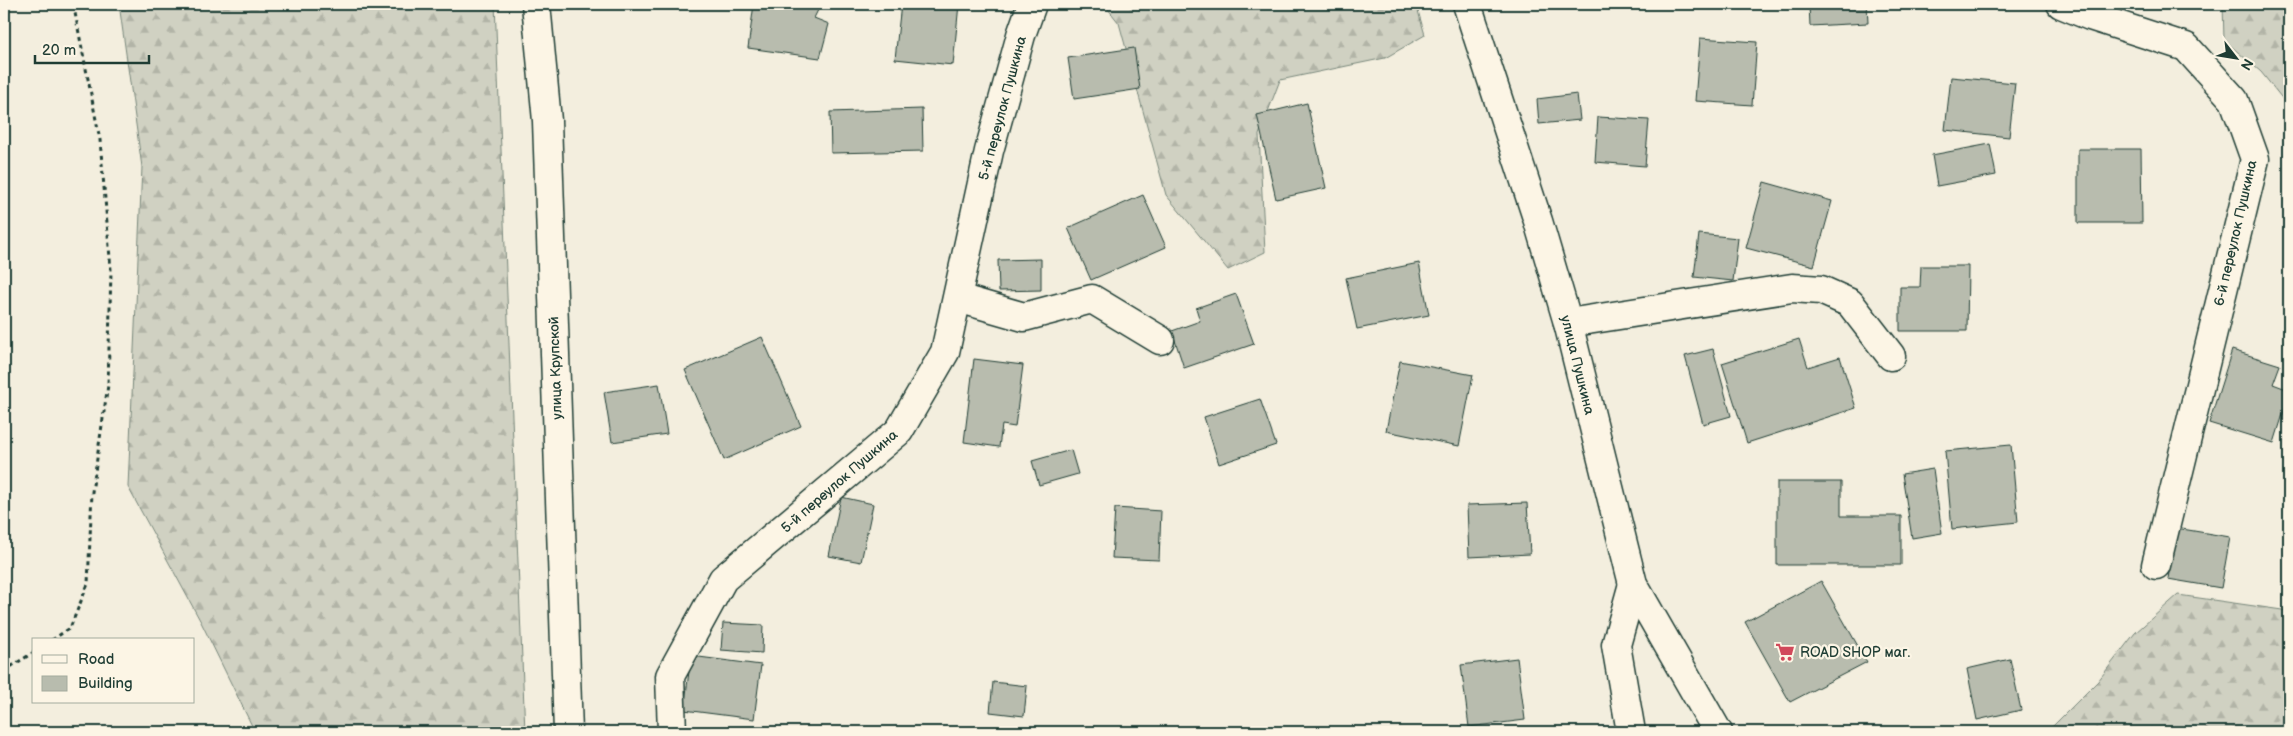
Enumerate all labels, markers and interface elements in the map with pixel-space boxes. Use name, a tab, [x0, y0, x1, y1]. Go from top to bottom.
scale bar	[35, 32, 149, 64]
north arrow	[2210, 32, 2260, 82]
street label: 5-й переулок Пушкина	[975, 33, 1030, 182]
text: 20 m	[42, 41, 76, 60]
text: N	[2237, 56, 2257, 73]
street label: 6-й переулок Пушкина	[2210, 158, 2261, 308]
street label: улица Пушкина	[1557, 314, 1598, 417]
street label: улица Крупской	[545, 316, 566, 420]
street label: 5-й переулок Пушкина	[778, 426, 902, 537]
legend	[32, 638, 195, 704]
supermarket icon: ROAD SHOP маг.	[1774, 641, 1796, 663]
place label: ROAD SHOP маг.	[1800, 644, 1910, 661]
text: Road	[78, 650, 114, 669]
text: Building	[78, 674, 133, 693]

